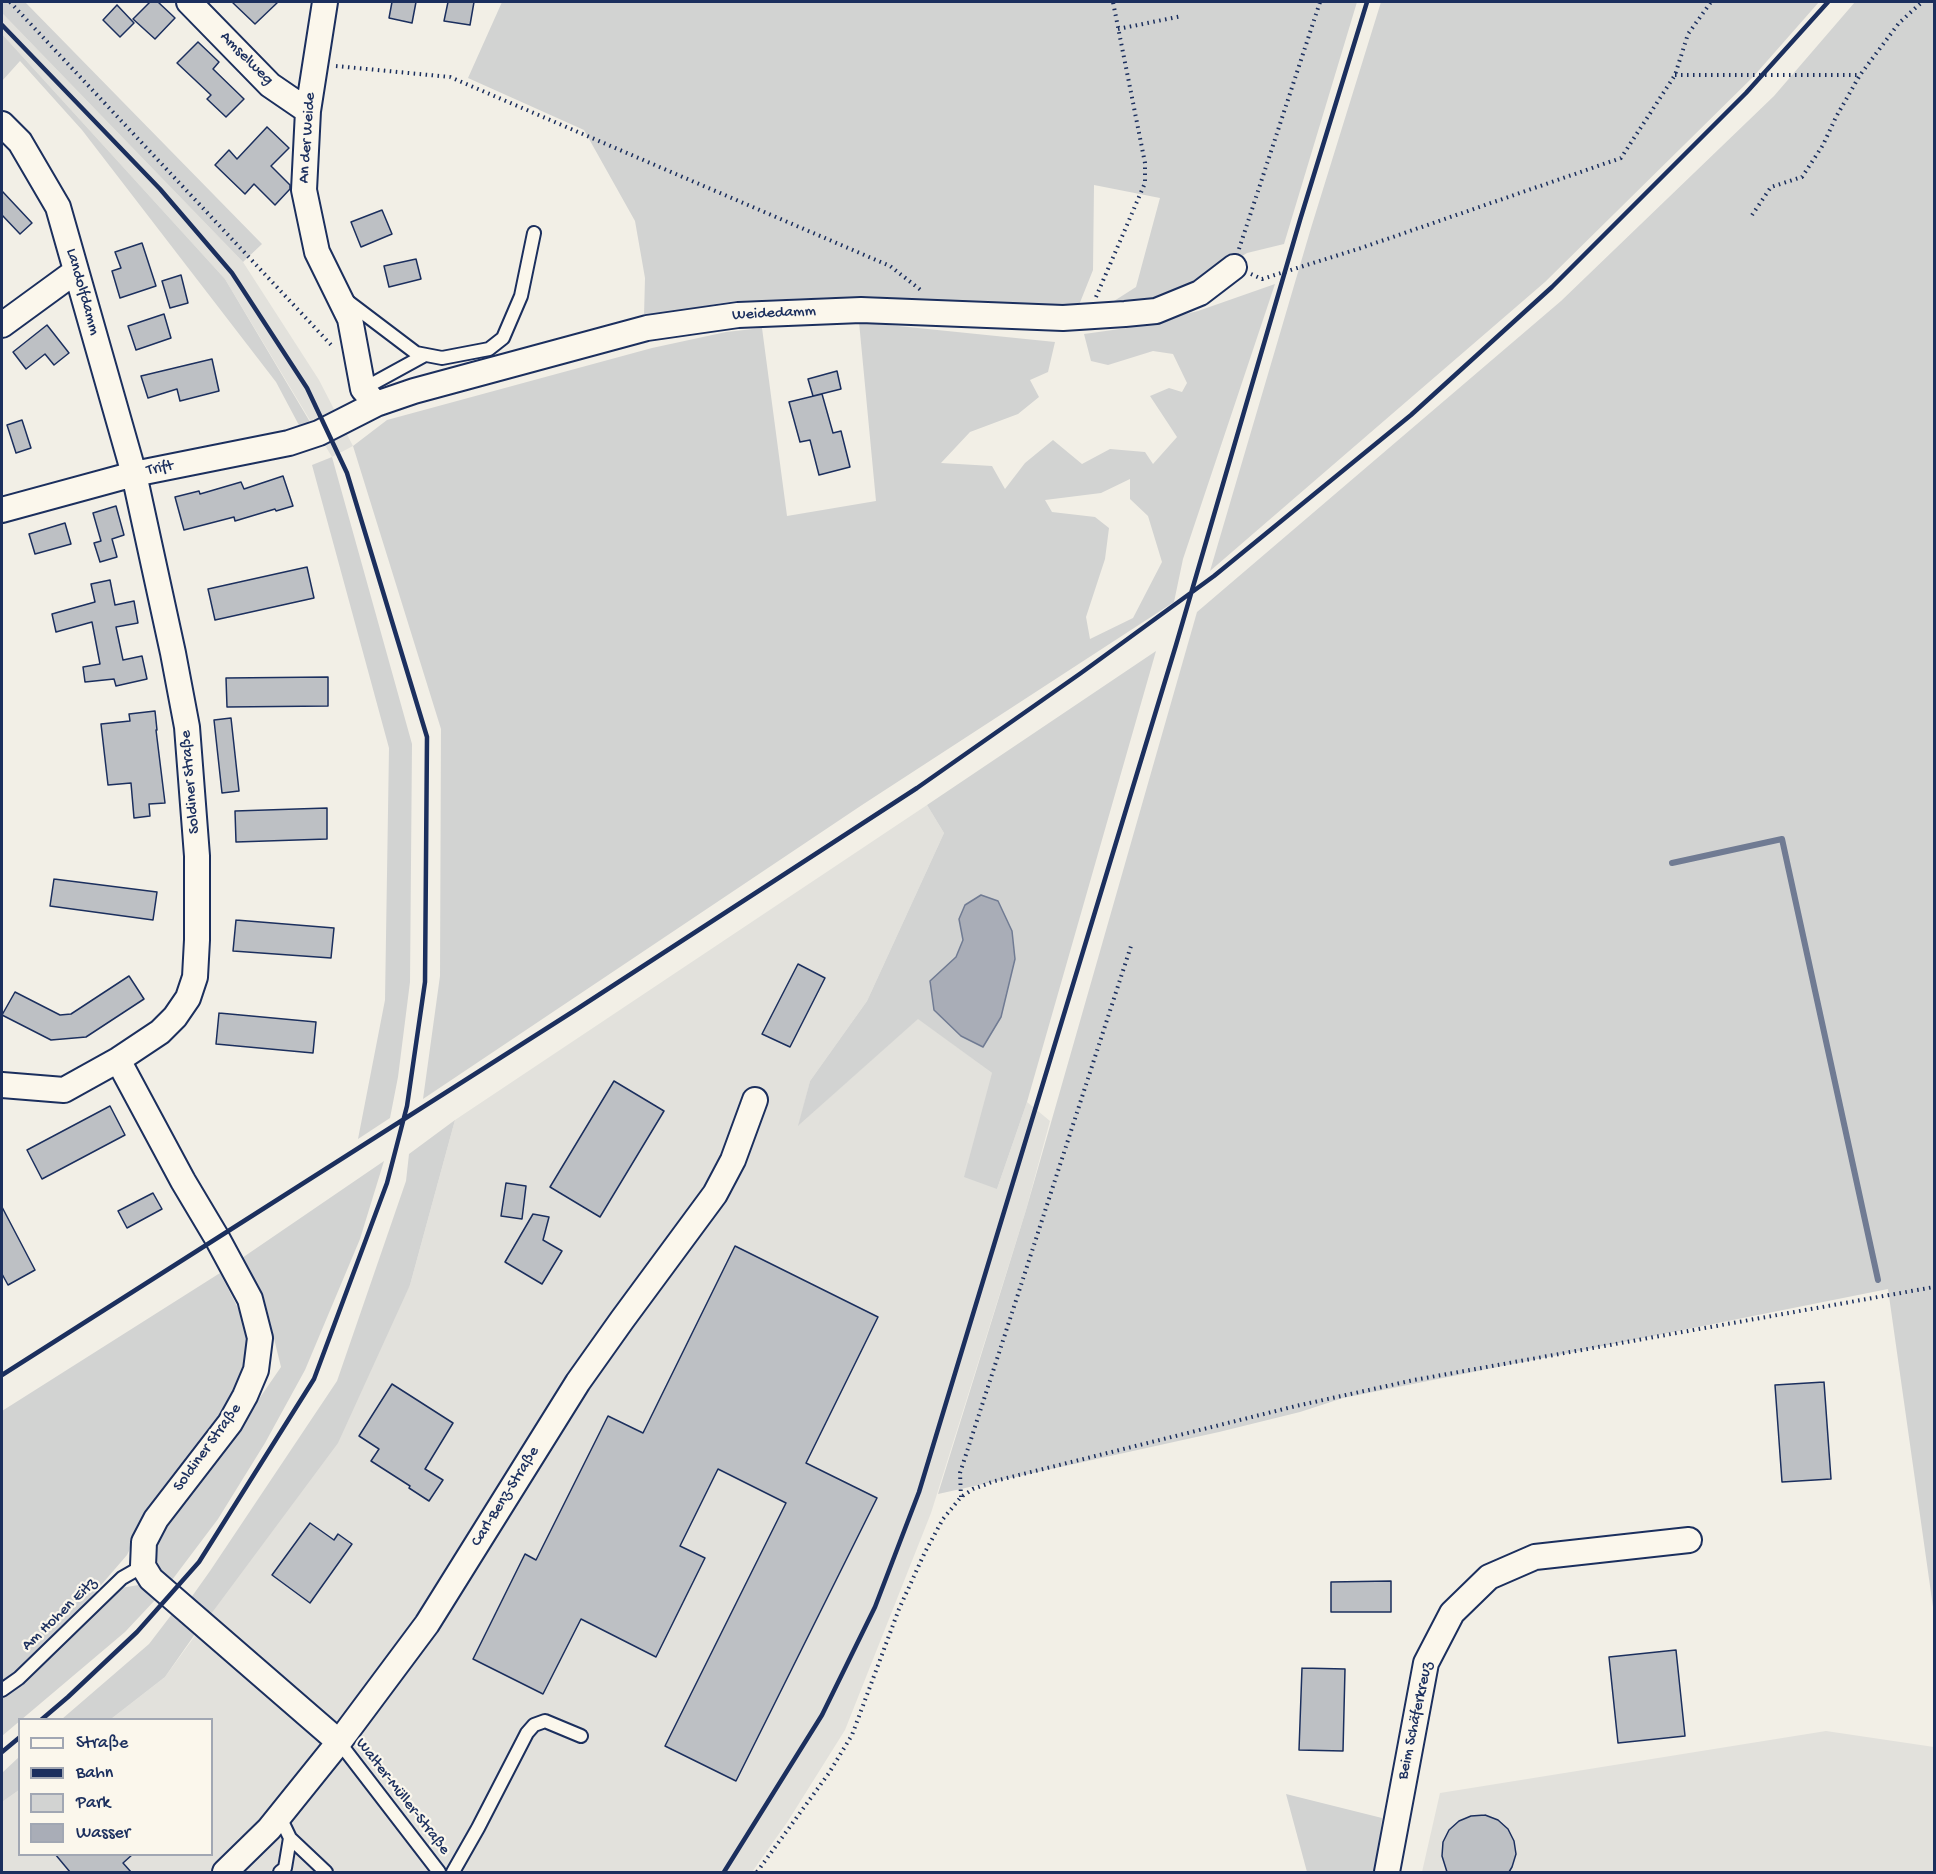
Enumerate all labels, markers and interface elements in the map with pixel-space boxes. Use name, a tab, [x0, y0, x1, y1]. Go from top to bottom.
street label: Amselweg	[215, 28, 277, 90]
street label: An der Weide	[295, 92, 321, 184]
street label: Landolfdamm	[60, 246, 104, 338]
street label: Weidedamm	[732, 302, 816, 326]
street label: Trift	[145, 457, 175, 481]
street label: Soldiner Straße	[177, 729, 205, 835]
street label: Soldiner Straße	[170, 1400, 246, 1496]
street label: Carl-Benz-Straße	[468, 1443, 544, 1551]
street label: Am Hohen Eitz	[18, 1574, 102, 1656]
street label: Beim Schäferkreuz	[1394, 1660, 1438, 1782]
legend	[18, 1718, 213, 1856]
text: Straße	[76, 1733, 128, 1754]
street label: Walter-Müller-Straße	[351, 1735, 453, 1859]
text: Bahn	[76, 1763, 113, 1784]
text: Park	[76, 1793, 110, 1814]
text: Wasser	[76, 1823, 130, 1844]

